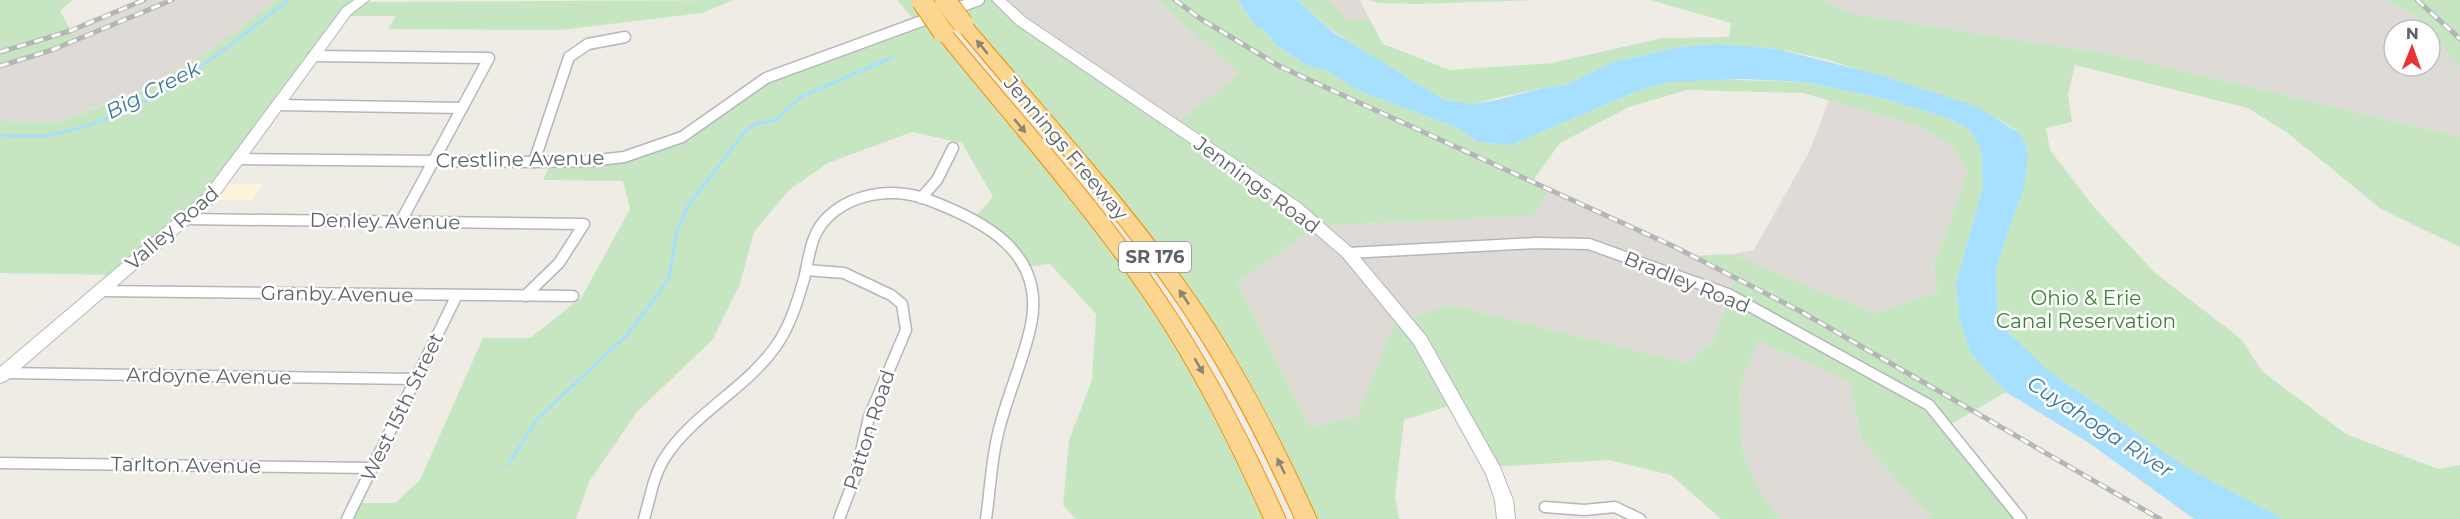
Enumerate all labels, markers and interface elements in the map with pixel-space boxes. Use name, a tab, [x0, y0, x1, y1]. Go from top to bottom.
north arrow	[2382, 18, 2442, 78]
text: N	[2406, 24, 2419, 43]
one-way arrow	[977, 40, 989, 55]
water label: Big Creek	[101, 54, 205, 124]
street label: Jennings Freeway	[998, 70, 1133, 225]
one-way arrow	[1013, 118, 1026, 133]
street label: Jennings Road	[1189, 131, 1324, 239]
street label: Crestline Avenue	[435, 146, 605, 172]
street label: Valley Road	[120, 181, 224, 275]
street label: Denley Avenue	[309, 208, 461, 234]
road number: SR 176	[1119, 242, 1191, 272]
street label: Bradley Road	[1621, 246, 1753, 318]
street label: Granby Avenue	[260, 281, 414, 307]
park label: Ohio & Erie Canal Reservation	[1996, 286, 2176, 333]
one-way arrow	[1179, 289, 1190, 305]
street label: West 15th Street	[356, 329, 448, 485]
one-way arrow	[1193, 358, 1203, 375]
street label: Ardoyne Avenue	[126, 363, 292, 389]
street label: Patton Road	[838, 367, 900, 493]
water label: Cuyahoga River	[2023, 370, 2178, 483]
street label: Tarlton Avenue	[111, 452, 261, 478]
one-way arrow	[1277, 457, 1286, 474]

